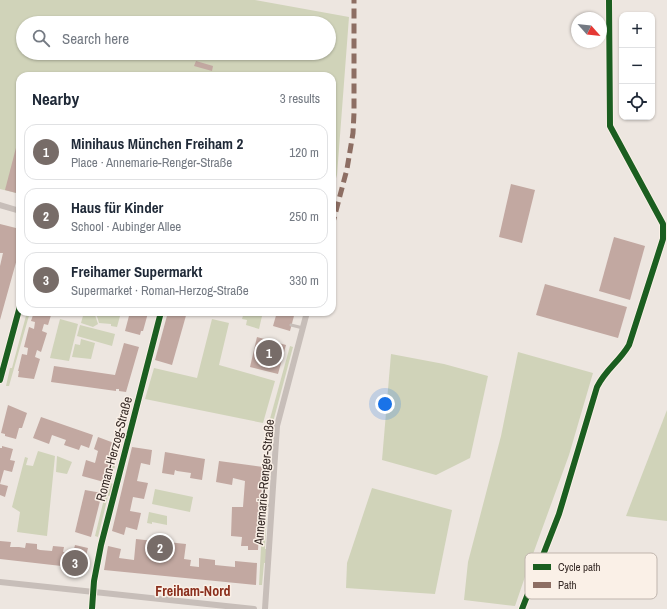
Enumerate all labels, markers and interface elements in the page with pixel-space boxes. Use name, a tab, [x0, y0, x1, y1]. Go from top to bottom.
north arrow	[571, 12, 607, 48]
map controls	[619, 12, 655, 120]
button: +	[619, 12, 655, 48]
search box	[16, 16, 336, 60]
icon: search	[30, 27, 52, 49]
text: Search here	[62, 28, 129, 49]
button: −	[619, 48, 655, 84]
button: locate	[619, 84, 655, 120]
text: Nearby	[32, 87, 79, 110]
text: 3 results	[280, 90, 320, 107]
text: Minihaus München Freiham 2	[71, 133, 243, 154]
text: 1	[43, 144, 49, 161]
text: 120 m	[289, 144, 319, 161]
text: Place · Annemarie-Renger-Straße	[71, 154, 232, 171]
text: Haus für Kinder	[71, 197, 163, 218]
text: 2	[43, 208, 49, 225]
text: 250 m	[289, 208, 319, 225]
text: School · Aubinger Allee	[71, 218, 181, 235]
text: Freihamer Supermarkt	[71, 261, 202, 282]
text: 3	[43, 272, 49, 289]
text: 330 m	[289, 272, 319, 289]
text: Supermarket · Roman-Herzog-Straße	[71, 282, 249, 299]
pin: 1	[256, 338, 282, 368]
your location	[375, 394, 395, 414]
street label: Roman-Herzog-Straße	[92, 395, 136, 503]
street label: Annemarie-Renger-Straße	[250, 418, 278, 547]
pin: 2	[147, 533, 173, 563]
pin: 3	[62, 548, 88, 578]
legend	[525, 553, 657, 599]
text: Cycle path	[558, 560, 601, 574]
text: Path	[558, 578, 577, 592]
district label: Freiham-Nord	[155, 582, 231, 600]

